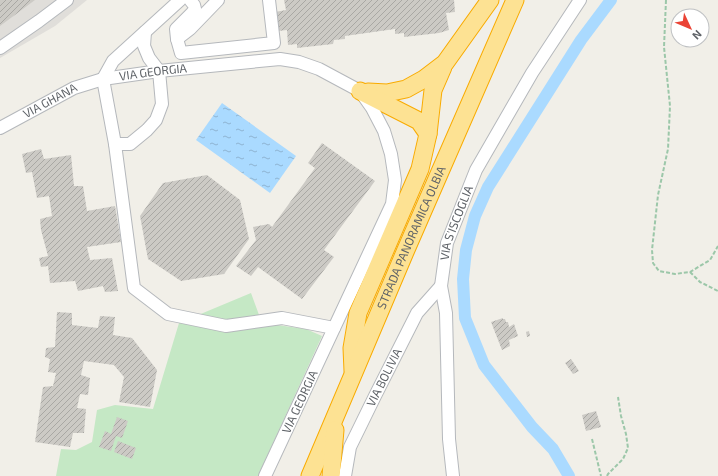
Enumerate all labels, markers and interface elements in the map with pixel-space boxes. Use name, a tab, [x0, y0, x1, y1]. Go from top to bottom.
north arrow	[670, 8, 710, 48]
text: N	[690, 28, 705, 43]
street label: VIA GEORGIA	[118, 60, 188, 83]
street label: VIA GHANA	[20, 79, 80, 120]
street label: STRADA PANORAMICA OLBIA	[374, 163, 448, 311]
street label: VIA S'ISCOGLIA	[437, 183, 475, 261]
street label: VIA BOLIVIA	[363, 345, 404, 408]
street label: VIA GEORGIA	[278, 367, 320, 435]

